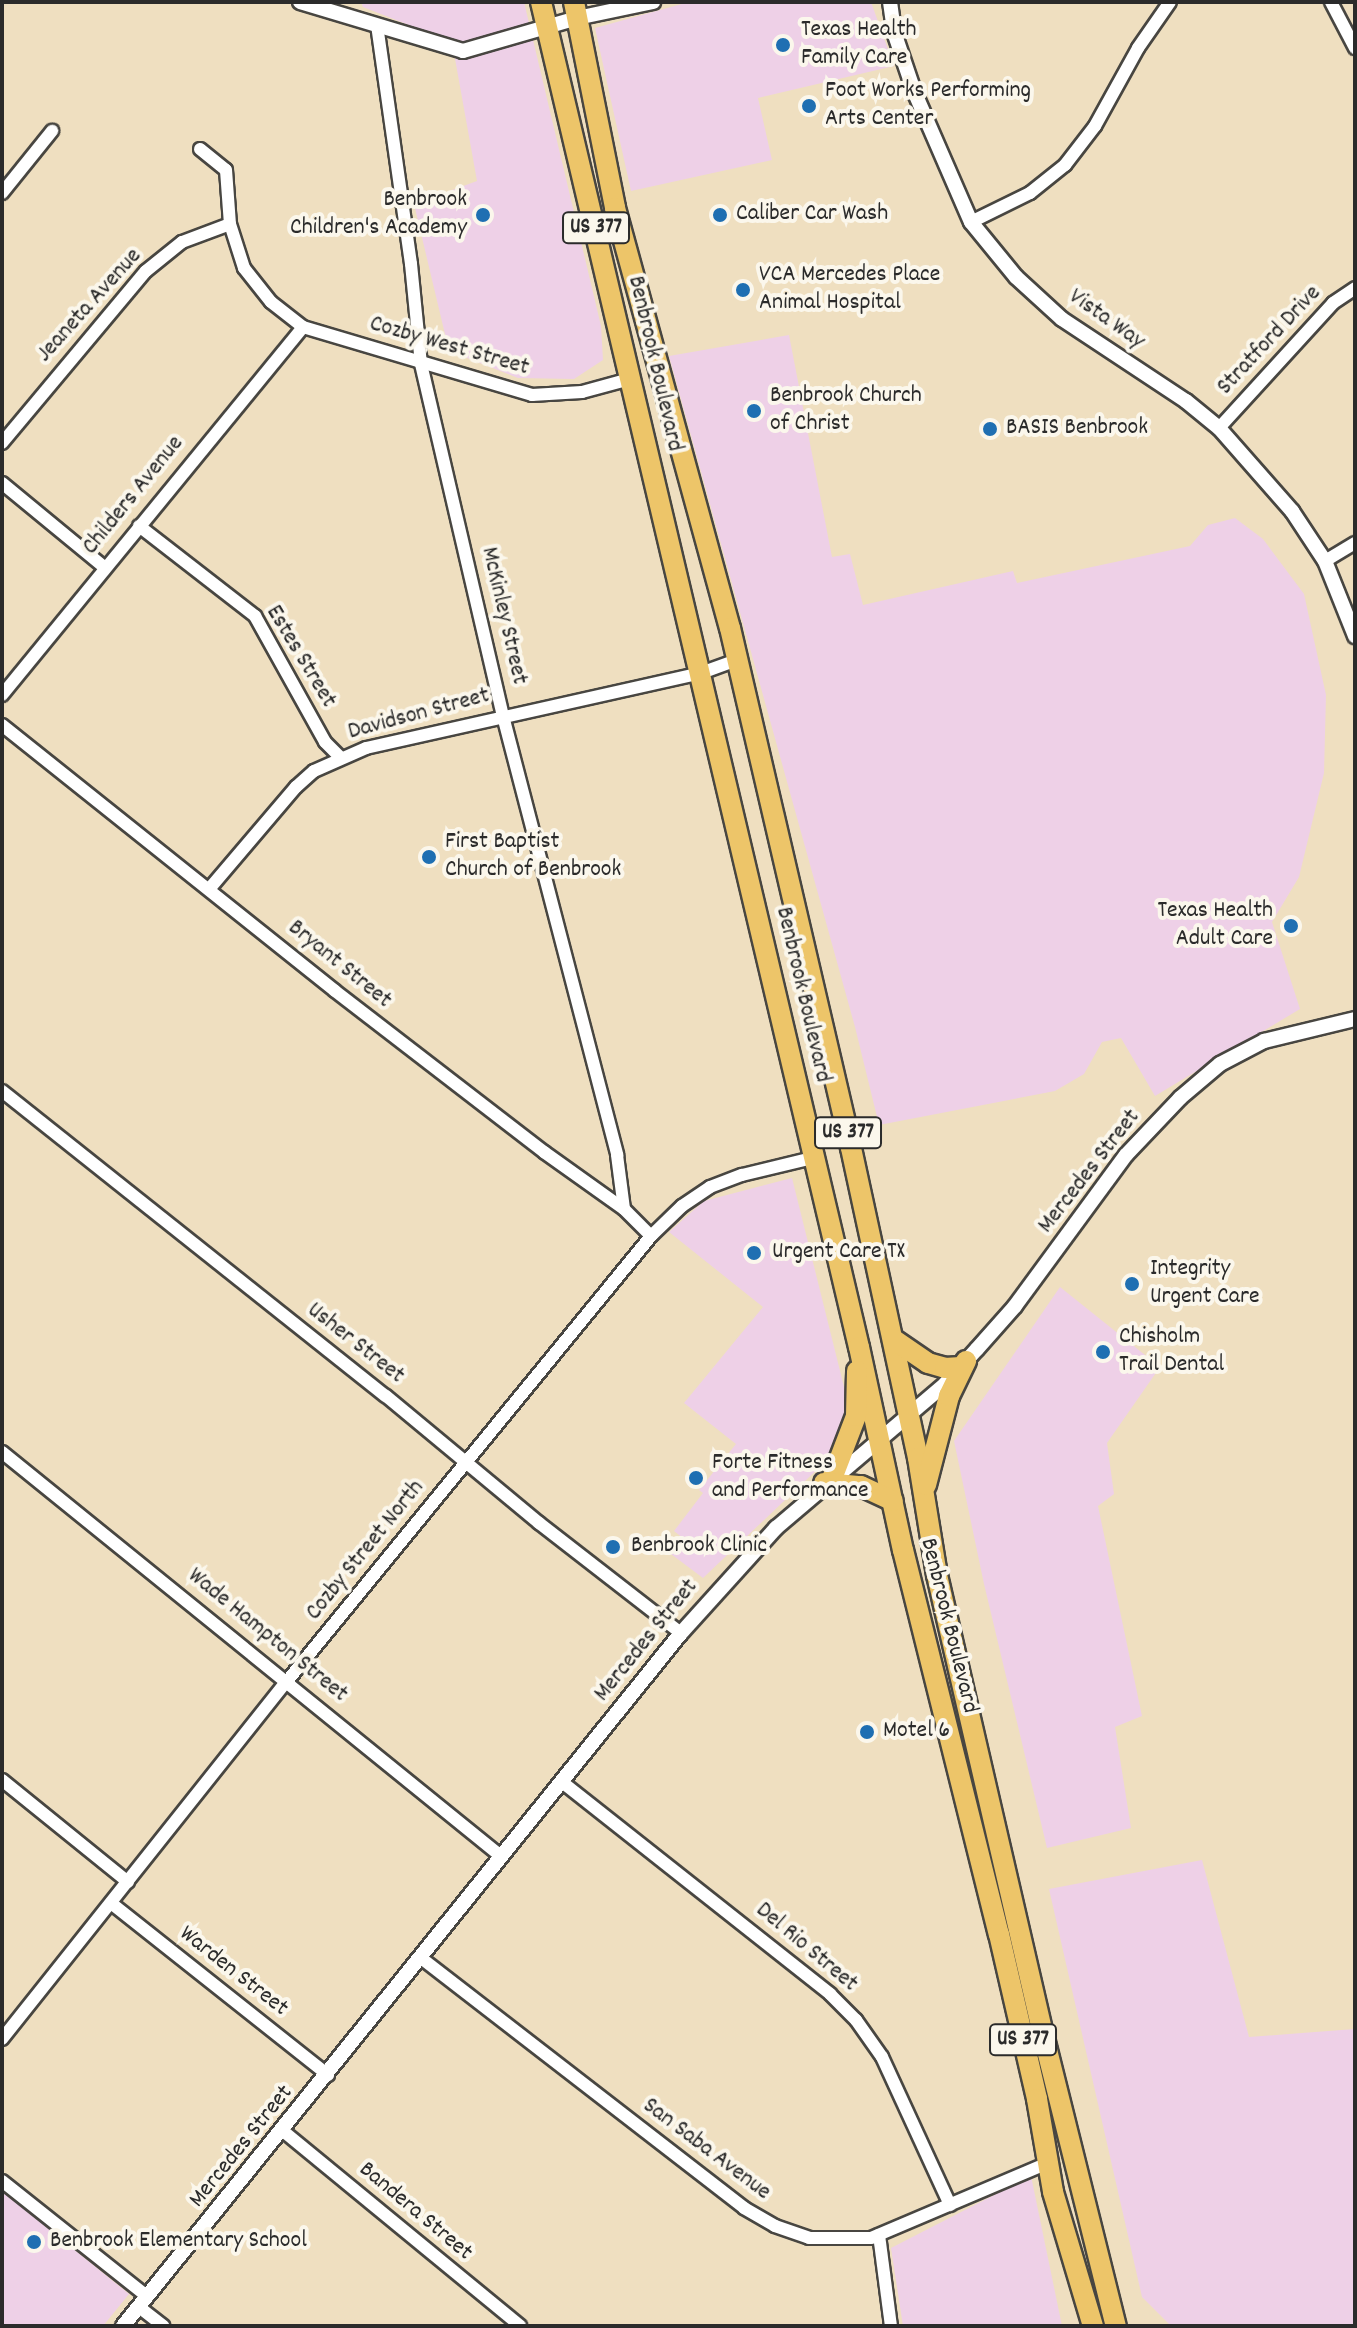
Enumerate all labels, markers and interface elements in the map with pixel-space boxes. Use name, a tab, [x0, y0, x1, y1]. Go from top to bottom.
place label: Texas Health Family Care	[801, 17, 917, 73]
marker: Texas Health Family Care	[772, 34, 794, 56]
place label: Foot Works Performing Arts Center	[825, 78, 1031, 134]
marker: Foot Works Performing Arts Center	[800, 97, 818, 115]
place label: Benbrook Children's Academy	[290, 187, 467, 243]
place label: Caliber Car Wash	[736, 201, 888, 229]
marker: Benbrook Children's Academy	[474, 206, 492, 224]
marker: Caliber Car Wash	[711, 206, 729, 224]
road number: US 377	[562, 210, 630, 246]
street label: Jeaneta Avenue	[31, 243, 149, 369]
place label: VCA Mercedes Place Animal Hospital	[759, 262, 940, 318]
street label: Benbrook Boulevard	[620, 274, 688, 454]
street label: Stratford Drive	[1212, 280, 1328, 402]
marker: VCA Mercedes Place Animal Hospital	[734, 281, 752, 299]
street label: Vista Way	[1062, 283, 1150, 357]
street label: Cozby West Street	[366, 311, 532, 383]
place label: Benbrook Church of Christ	[770, 383, 922, 439]
marker: Benbrook Church of Christ	[745, 402, 763, 420]
place label: BASIS Benbrook	[1006, 415, 1148, 443]
marker: BASIS Benbrook	[981, 420, 999, 438]
street label: Childers Avenue	[77, 431, 191, 561]
street label: McKinley Street	[473, 545, 533, 687]
street label: Estes Street	[258, 601, 342, 713]
street label: Davidson Street	[345, 682, 493, 748]
place label: First Baptist Church of Benbrook	[445, 829, 621, 885]
marker: First Baptist Church of Benbrook	[420, 848, 438, 866]
place label: Texas Health Adult Care	[1157, 898, 1273, 954]
street label: Benbrook Boulevard	[768, 905, 836, 1085]
street label: Bryant Street	[281, 914, 397, 1016]
marker: Texas Health Adult Care	[1280, 915, 1302, 937]
street label: Mercedes Street	[1033, 1104, 1147, 1240]
road number: US 377	[814, 1115, 882, 1151]
place label: Urgent Care TX	[772, 1239, 905, 1267]
marker: Urgent Care TX	[743, 1242, 765, 1264]
place label: Integrity Urgent Care	[1150, 1256, 1260, 1312]
marker: Integrity Urgent Care	[1121, 1273, 1143, 1295]
street label: Usher Street	[300, 1297, 410, 1391]
place label: Chisholm Trail Dental	[1119, 1324, 1224, 1380]
marker: Chisholm Trail Dental	[1094, 1343, 1112, 1361]
place label: Forte Fitness and Performance	[712, 1450, 869, 1506]
marker: Forte Fitness and Performance	[687, 1469, 705, 1487]
street label: Cozby Street North	[301, 1475, 431, 1627]
place label: Benbrook Clinic	[631, 1533, 767, 1561]
marker: Benbrook Clinic	[602, 1536, 624, 1558]
street label: Benbrook Boulevard	[912, 1536, 984, 1716]
street label: Wade Hampton Street	[181, 1563, 353, 1709]
street label: Mercedes Street	[589, 1574, 705, 1708]
place label: Motel 6	[883, 1718, 950, 1746]
marker: Motel 6	[858, 1723, 876, 1741]
street label: Del Rio Street	[749, 1897, 863, 1999]
street label: Warden Street	[173, 1920, 293, 2024]
road number: US 377	[989, 2022, 1057, 2058]
street label: Mercedes Street	[184, 2080, 300, 2214]
street label: San Saba Avenue	[636, 2092, 776, 2208]
street label: Bandera Street	[352, 2156, 478, 2268]
place label: Benbrook Elementary School	[50, 2228, 307, 2256]
marker: Benbrook Elementary School	[25, 2233, 43, 2251]

